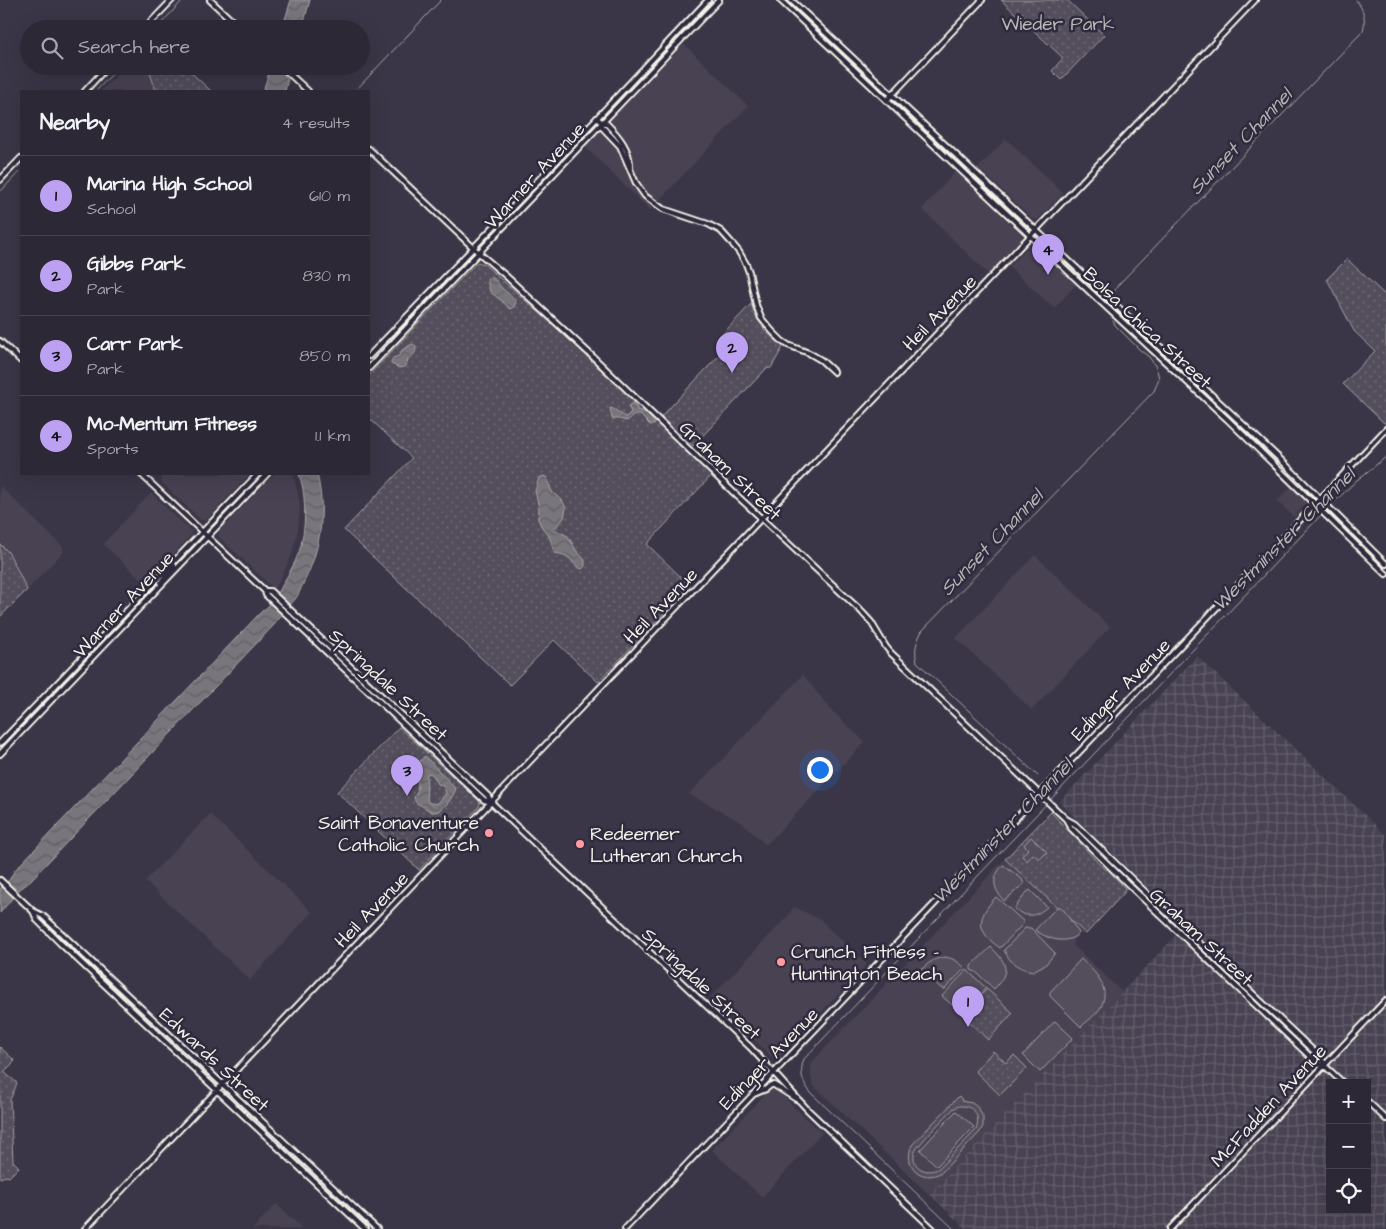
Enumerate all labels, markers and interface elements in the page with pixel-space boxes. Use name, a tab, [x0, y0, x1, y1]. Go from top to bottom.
park label: Wieder Park	[1001, 11, 1115, 38]
search box	[20, 20, 370, 75]
icon: search	[38, 34, 66, 62]
text: Search here	[78, 34, 190, 61]
water label: Sunset Channel	[1183, 80, 1301, 201]
text: Nearby	[40, 108, 110, 137]
text: 4 results	[282, 112, 350, 134]
street label: Warner Avenue	[478, 116, 592, 236]
text: Marina High School	[87, 171, 252, 198]
text: 1	[55, 185, 57, 207]
text: 610 m	[309, 185, 350, 207]
text: School	[87, 198, 136, 220]
pin: 4	[1032, 234, 1064, 275]
text: Gibbs Park	[87, 251, 185, 278]
street label: Bolsa Chica Street	[1076, 261, 1218, 395]
text: 2	[51, 265, 61, 287]
text: 830 m	[303, 265, 350, 287]
street label: Heil Avenue	[897, 269, 983, 357]
text: Park	[87, 278, 124, 300]
text: Carr Park	[87, 331, 183, 358]
pin: 2	[716, 332, 748, 373]
text: 3	[52, 345, 60, 367]
text: 850 m	[299, 345, 350, 367]
text: Park	[87, 358, 124, 380]
text: Mo-Mentum Fitness	[87, 411, 257, 438]
street label: Graham Street	[673, 415, 788, 527]
text: 4	[51, 425, 61, 447]
text: 1.1 km	[315, 425, 350, 447]
text: Sports	[87, 438, 139, 460]
water label: Westminster Channel	[1206, 460, 1364, 618]
water label: Sunset Channel	[934, 481, 1052, 602]
street label: Warner Avenue	[67, 545, 181, 665]
street label: Heil Avenue	[618, 562, 704, 650]
street label: Springdale Street	[322, 623, 454, 749]
street label: Edinger Avenue	[1065, 633, 1178, 748]
water label: Westminster Channel	[926, 751, 1082, 911]
pin: 3	[391, 755, 423, 796]
your location	[807, 757, 833, 783]
place label: Saint Bonaventure Catholic Church	[318, 810, 480, 859]
place label: Redeemer Lutheran Church	[590, 821, 742, 870]
marker: Saint Bonaventure Catholic Church	[483, 827, 495, 839]
marker: Redeemer Lutheran Church	[574, 838, 586, 850]
street label: Heil Avenue	[329, 866, 415, 954]
street label: Graham Street	[1143, 882, 1259, 993]
street label: Springdale Street	[635, 922, 767, 1048]
place label: Crunch Fitness - Huntington Beach	[791, 939, 942, 989]
marker: Crunch Fitness - Huntington Beach	[775, 956, 787, 968]
pin: 1	[952, 986, 984, 1027]
street label: Edwards Street	[153, 1002, 275, 1119]
street label: Edinger Avenue	[713, 1002, 826, 1117]
street label: McFadden Avenue	[1205, 1039, 1333, 1173]
map controls	[1326, 1079, 1371, 1214]
button: +	[1326, 1079, 1371, 1124]
button: −	[1326, 1124, 1371, 1169]
button: locate	[1326, 1169, 1371, 1214]

